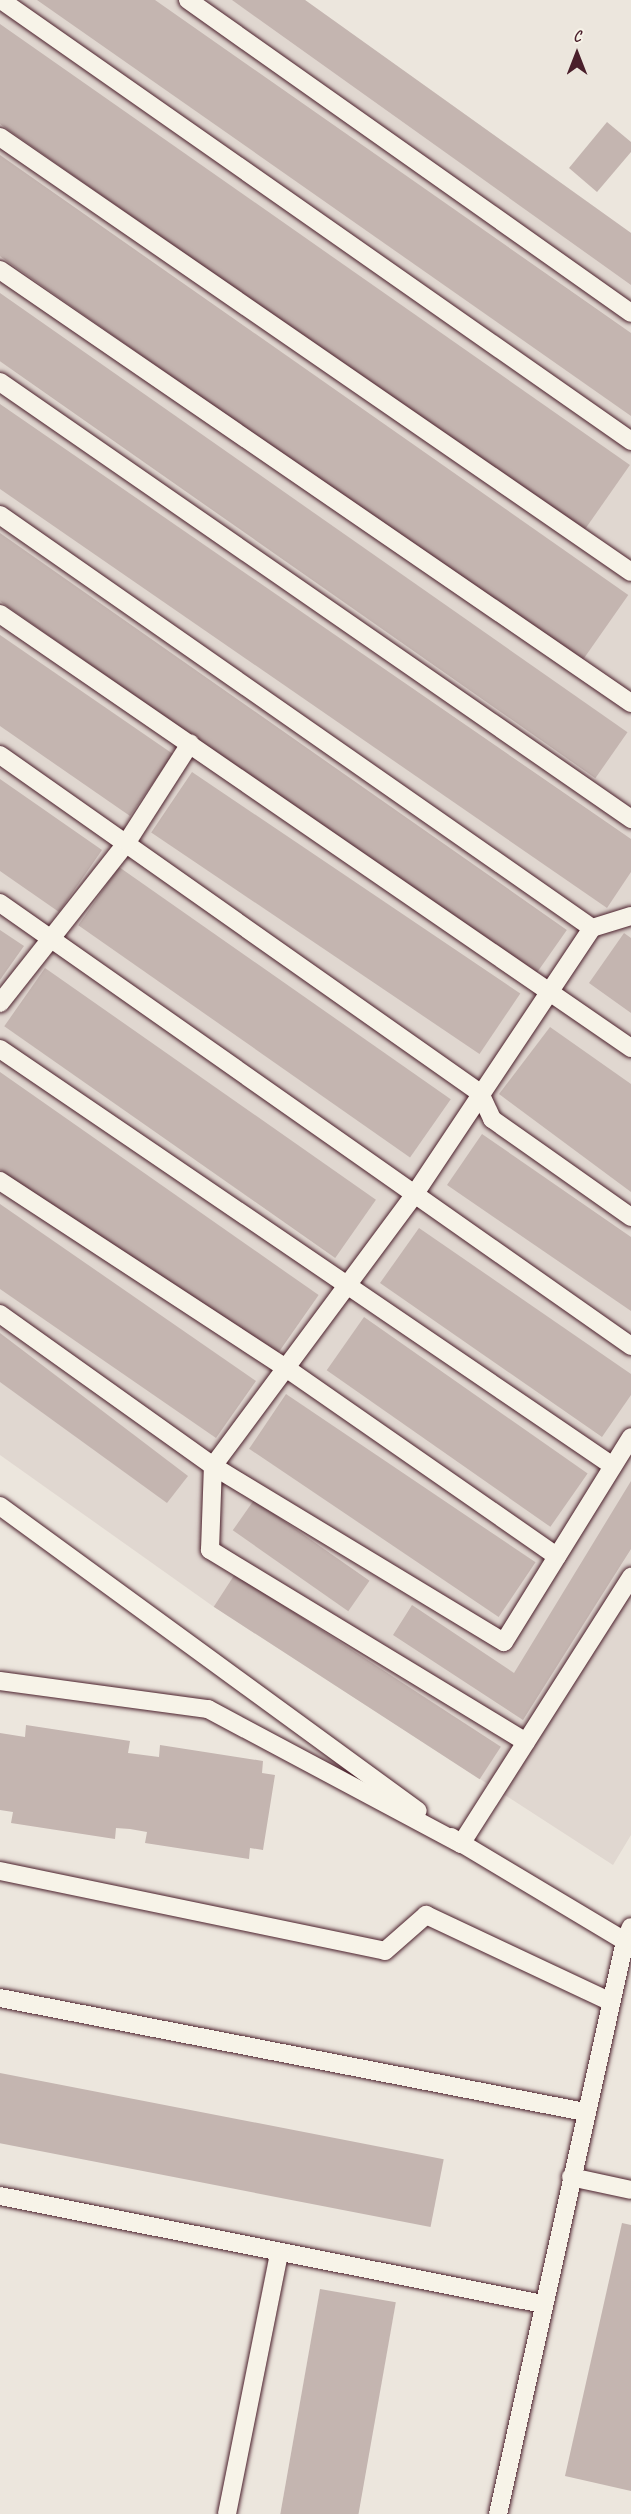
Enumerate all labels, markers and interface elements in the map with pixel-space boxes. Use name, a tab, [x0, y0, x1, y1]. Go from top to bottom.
north arrow	[547, 24, 607, 84]
text: С	[573, 26, 581, 46]

